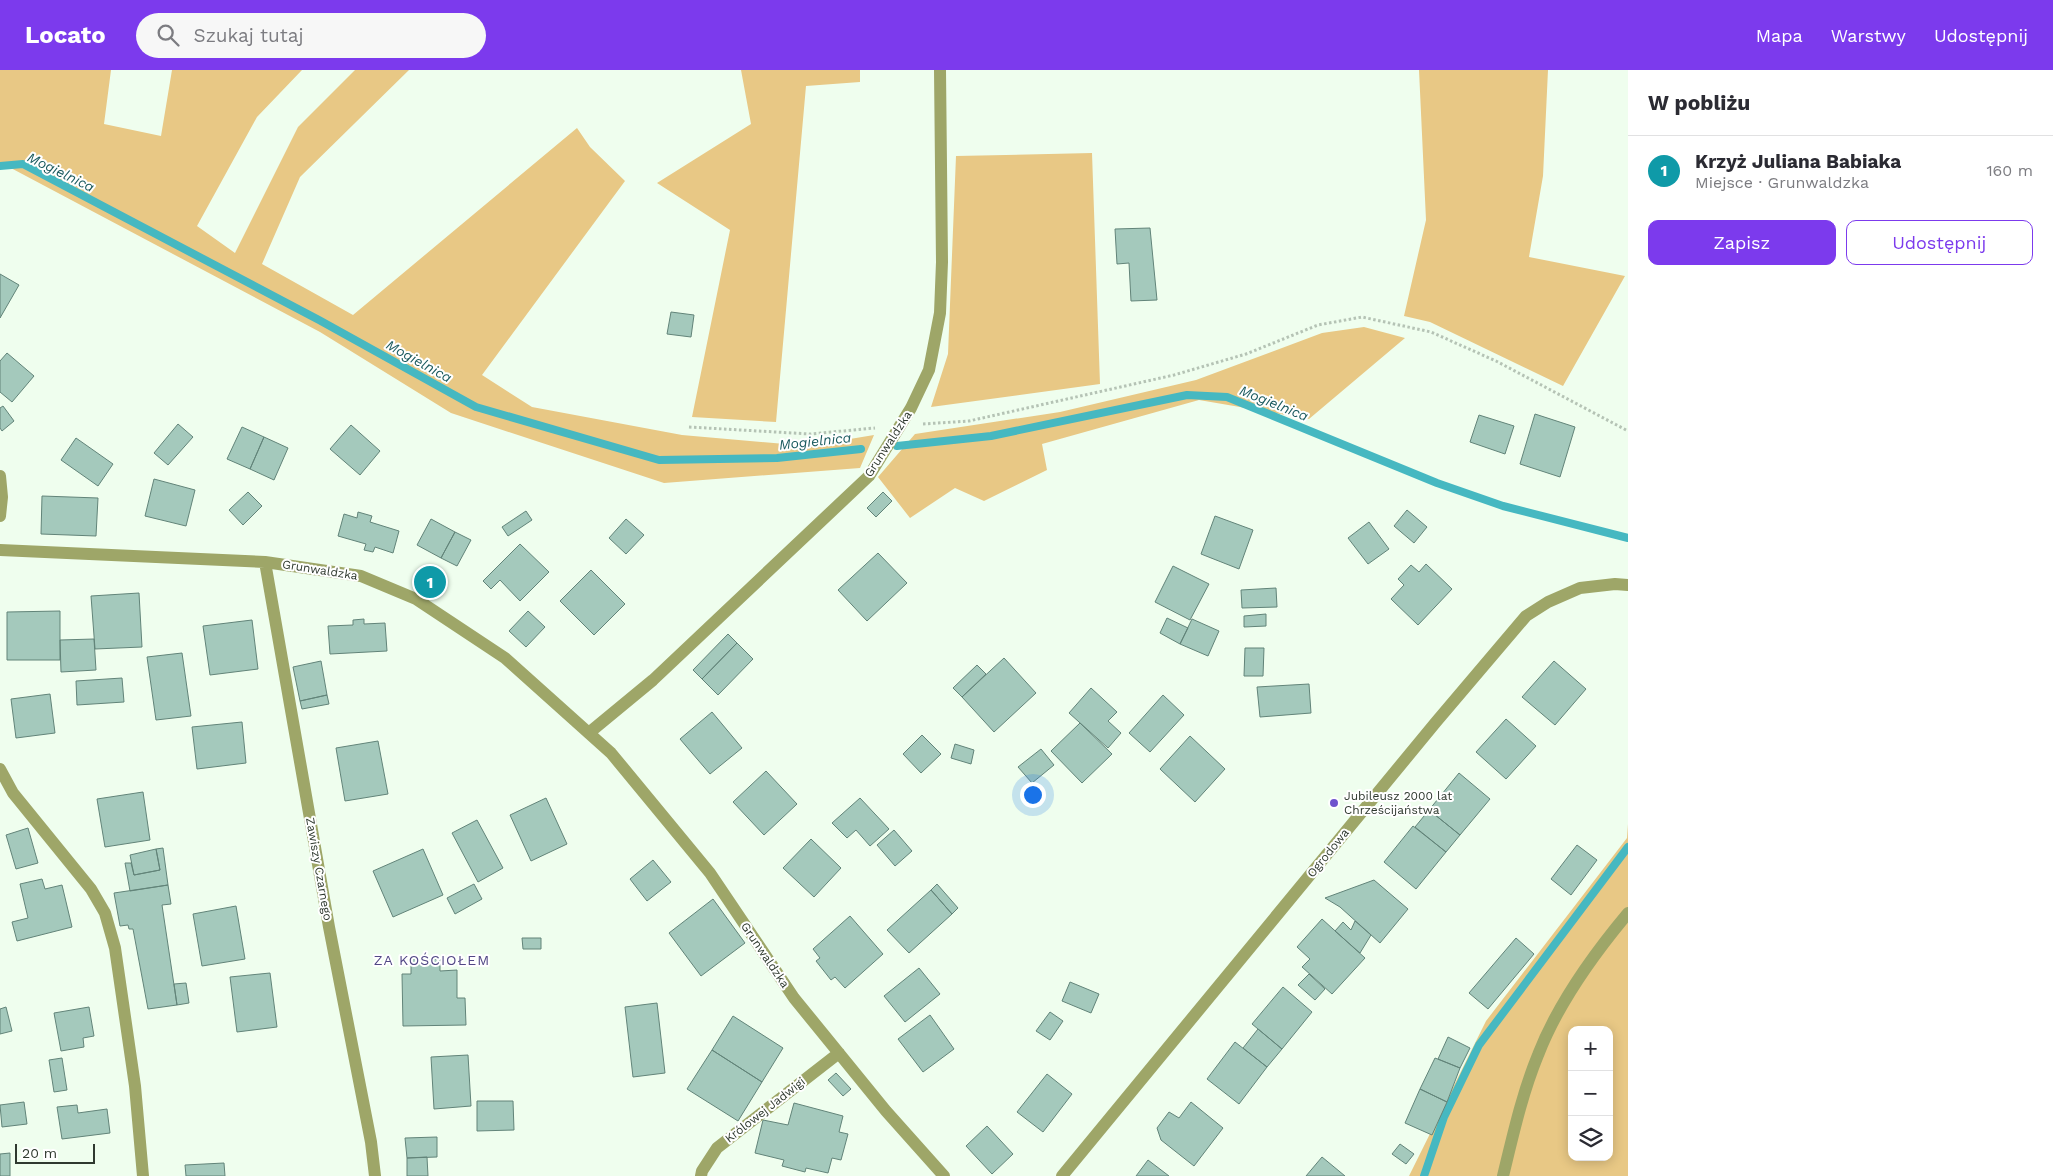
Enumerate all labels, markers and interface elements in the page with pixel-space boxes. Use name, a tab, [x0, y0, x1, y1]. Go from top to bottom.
search box	[136, 13, 486, 58]
text: Locato	[25, 21, 106, 49]
icon: search	[154, 21, 182, 49]
text: Szukaj tutaj	[194, 24, 303, 47]
text: Mapa	[1756, 25, 1803, 46]
text: Warstwy	[1831, 25, 1906, 46]
text: Udostępnij	[1934, 25, 2028, 46]
text: W pobliżu	[1648, 90, 1750, 115]
water label: Mogielnica	[25, 149, 97, 195]
text: Krzyż Juliana Babiaka	[1695, 150, 1901, 173]
text: 1	[1661, 161, 1667, 180]
text: 160 m	[1986, 161, 2033, 180]
text: Miejsce · Grunwaldzka	[1695, 173, 1869, 192]
button: Zapisz	[1648, 220, 1836, 265]
button: Udostępnij	[1846, 220, 2033, 265]
water label: Mogielnica	[383, 336, 455, 386]
water label: Mogielnica	[1237, 382, 1311, 424]
street label: Grunwaldzka	[861, 408, 915, 480]
water label: Mogielnica	[778, 429, 852, 453]
street label: Grunwaldzka	[281, 557, 359, 583]
pin: 1	[414, 563, 446, 601]
your location	[1020, 782, 1046, 808]
place label: Jubileusz 2000 lat Chrześcijaństwa	[1344, 789, 1452, 817]
marker: Jubileusz 2000 lat Chrześcijaństwa	[1328, 797, 1340, 809]
street label: Zawiszy Czarnego	[303, 816, 335, 922]
street label: Ogrodowa	[1304, 826, 1352, 880]
street label: Grunwaldzka	[738, 920, 792, 991]
district label: ZA KOŚCIOŁEM	[374, 952, 490, 968]
map controls	[1568, 1026, 1613, 1161]
button: +	[1568, 1026, 1613, 1071]
button: −	[1568, 1071, 1613, 1116]
street label: Królowej Jadwigi	[722, 1074, 808, 1146]
button: layers	[1568, 1116, 1613, 1161]
scale bar	[15, 1141, 95, 1164]
text: 20 m	[22, 1145, 57, 1161]

